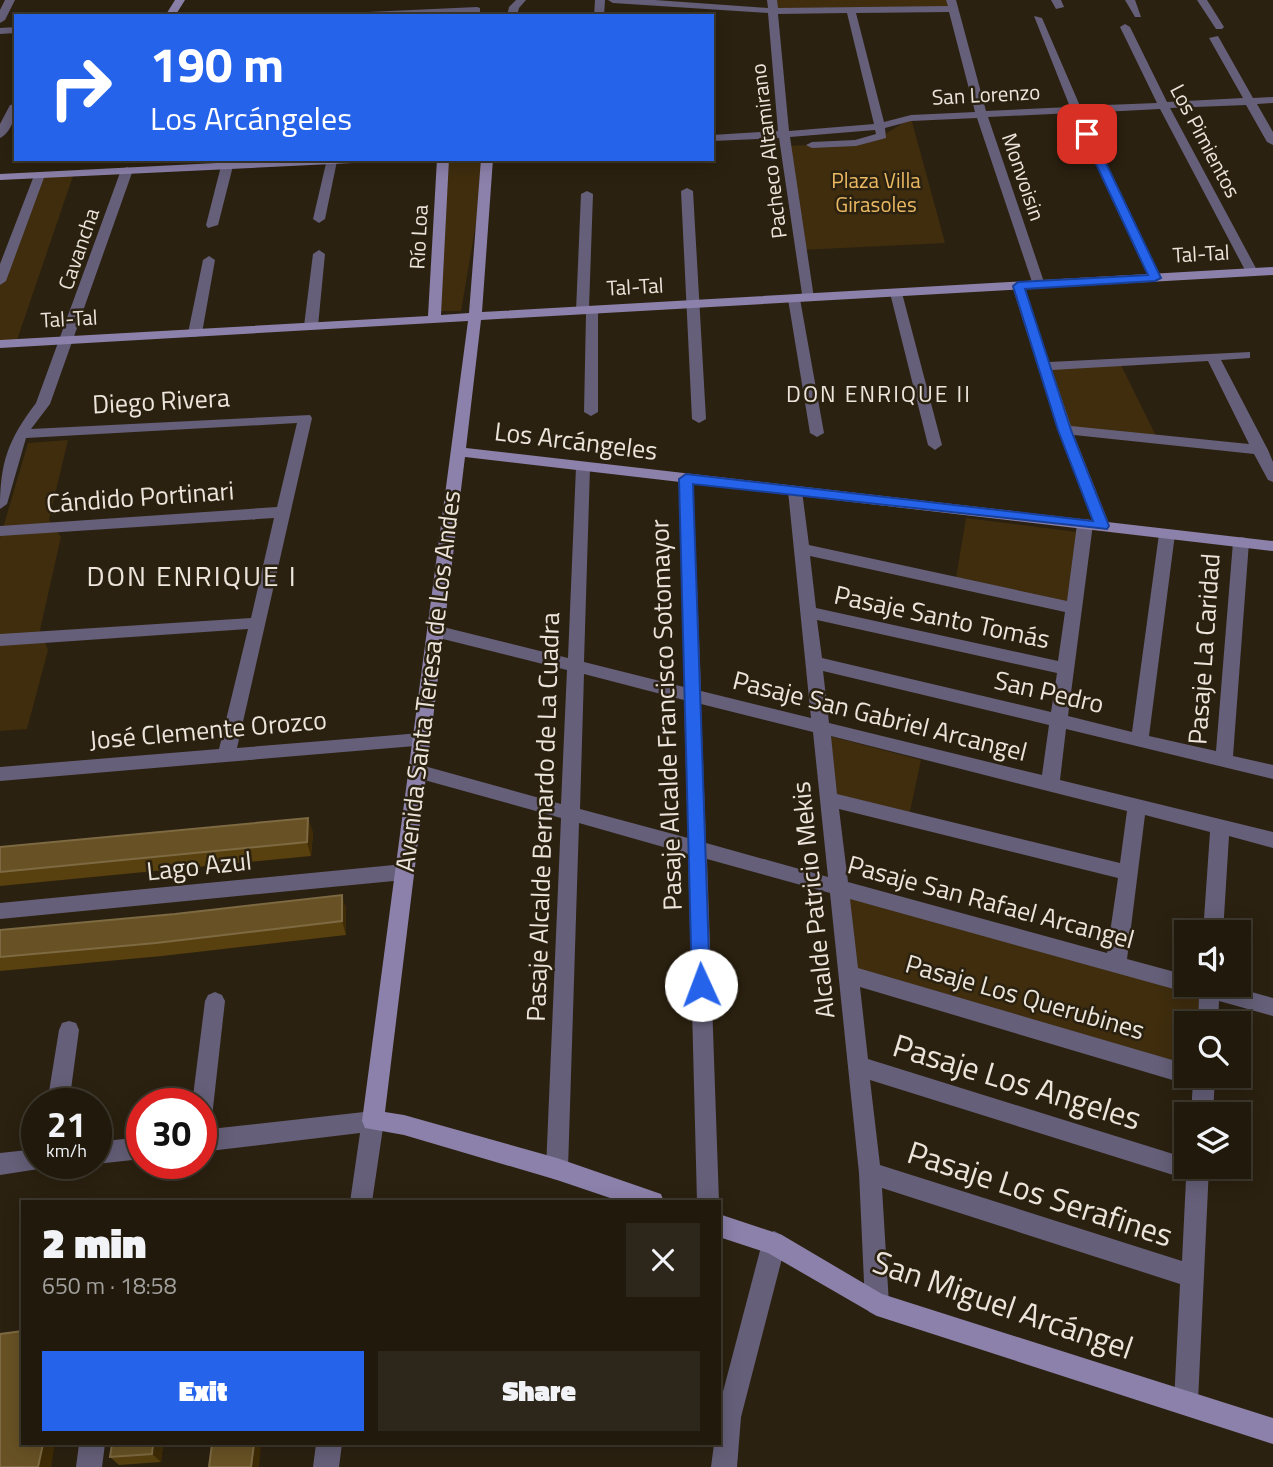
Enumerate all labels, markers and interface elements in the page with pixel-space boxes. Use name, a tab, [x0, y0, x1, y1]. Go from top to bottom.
text: 190 m	[150, 26, 284, 101]
icon: right	[35, 42, 126, 133]
street label: Pacheco Altamirano	[741, 62, 795, 241]
street label: San Lorenzo	[931, 75, 1041, 113]
street label: Los Pimientos	[1162, 78, 1249, 203]
text: Los Arcángeles	[150, 94, 352, 142]
pin	[1057, 104, 1117, 164]
icon: arrive	[1068, 115, 1106, 153]
street label: Monvoisin	[994, 128, 1054, 225]
park label: Plaza Villa Girasoles	[831, 164, 921, 220]
street label: Cavancha	[49, 203, 107, 294]
street label: Río Loa	[400, 203, 436, 270]
street label: Tal-Tal	[1172, 236, 1230, 270]
street label: Tal-Tal	[606, 269, 664, 303]
street label: Tal-Tal	[40, 301, 98, 335]
district label: DON ENRIQUE II	[786, 376, 972, 411]
street label: Diego Rivera	[91, 377, 231, 424]
street label: Los Arcángeles	[492, 411, 660, 470]
street label: Cándido Portinari	[45, 470, 235, 523]
street label: Avenida Santa Teresa de Los Andes	[385, 488, 470, 874]
street label: Pasaje Alcalde Francisco Sotomayor	[639, 519, 692, 911]
street label: Pasaje La Caridad	[1177, 552, 1230, 746]
district label: DON ENRIQUE I	[86, 554, 298, 597]
street label: Pasaje Santo Tomás	[831, 575, 1053, 658]
street label: Pasaje Alcalde Bernardo de La Cuadra	[516, 612, 569, 1022]
street label: Pasaje San Gabriel Arcangel	[729, 660, 1031, 771]
street label: San Pedro	[990, 660, 1108, 723]
street label: José Clemente Orozco	[88, 700, 328, 759]
street label: Alcalde Patricio Mekis	[781, 780, 844, 1021]
street label: Lago Azul	[144, 841, 253, 890]
street label: Pasaje San Rafael Arcangel	[843, 844, 1139, 959]
map controls	[1174, 920, 1251, 1179]
button: sound	[1174, 920, 1251, 997]
street label: Pasaje Los Querubines	[901, 944, 1149, 1049]
position arrow	[664, 948, 738, 1022]
button: search	[1174, 1011, 1251, 1088]
street label: Pasaje Los Angeles	[887, 1020, 1147, 1142]
speed limit sign: 30	[126, 1088, 217, 1179]
text: 21	[47, 1097, 86, 1151]
button: layers	[1174, 1102, 1251, 1179]
street label: Pasaje Los Serafines	[901, 1128, 1179, 1259]
text: km/h	[46, 1137, 87, 1164]
text: 2 min	[42, 1210, 146, 1274]
button: close	[626, 1223, 700, 1297]
street label: San Miguel Arcángel	[867, 1237, 1140, 1371]
text: 650 m · 18:58	[42, 1268, 177, 1303]
button: Exit	[42, 1351, 364, 1431]
button: Share	[378, 1351, 700, 1431]

